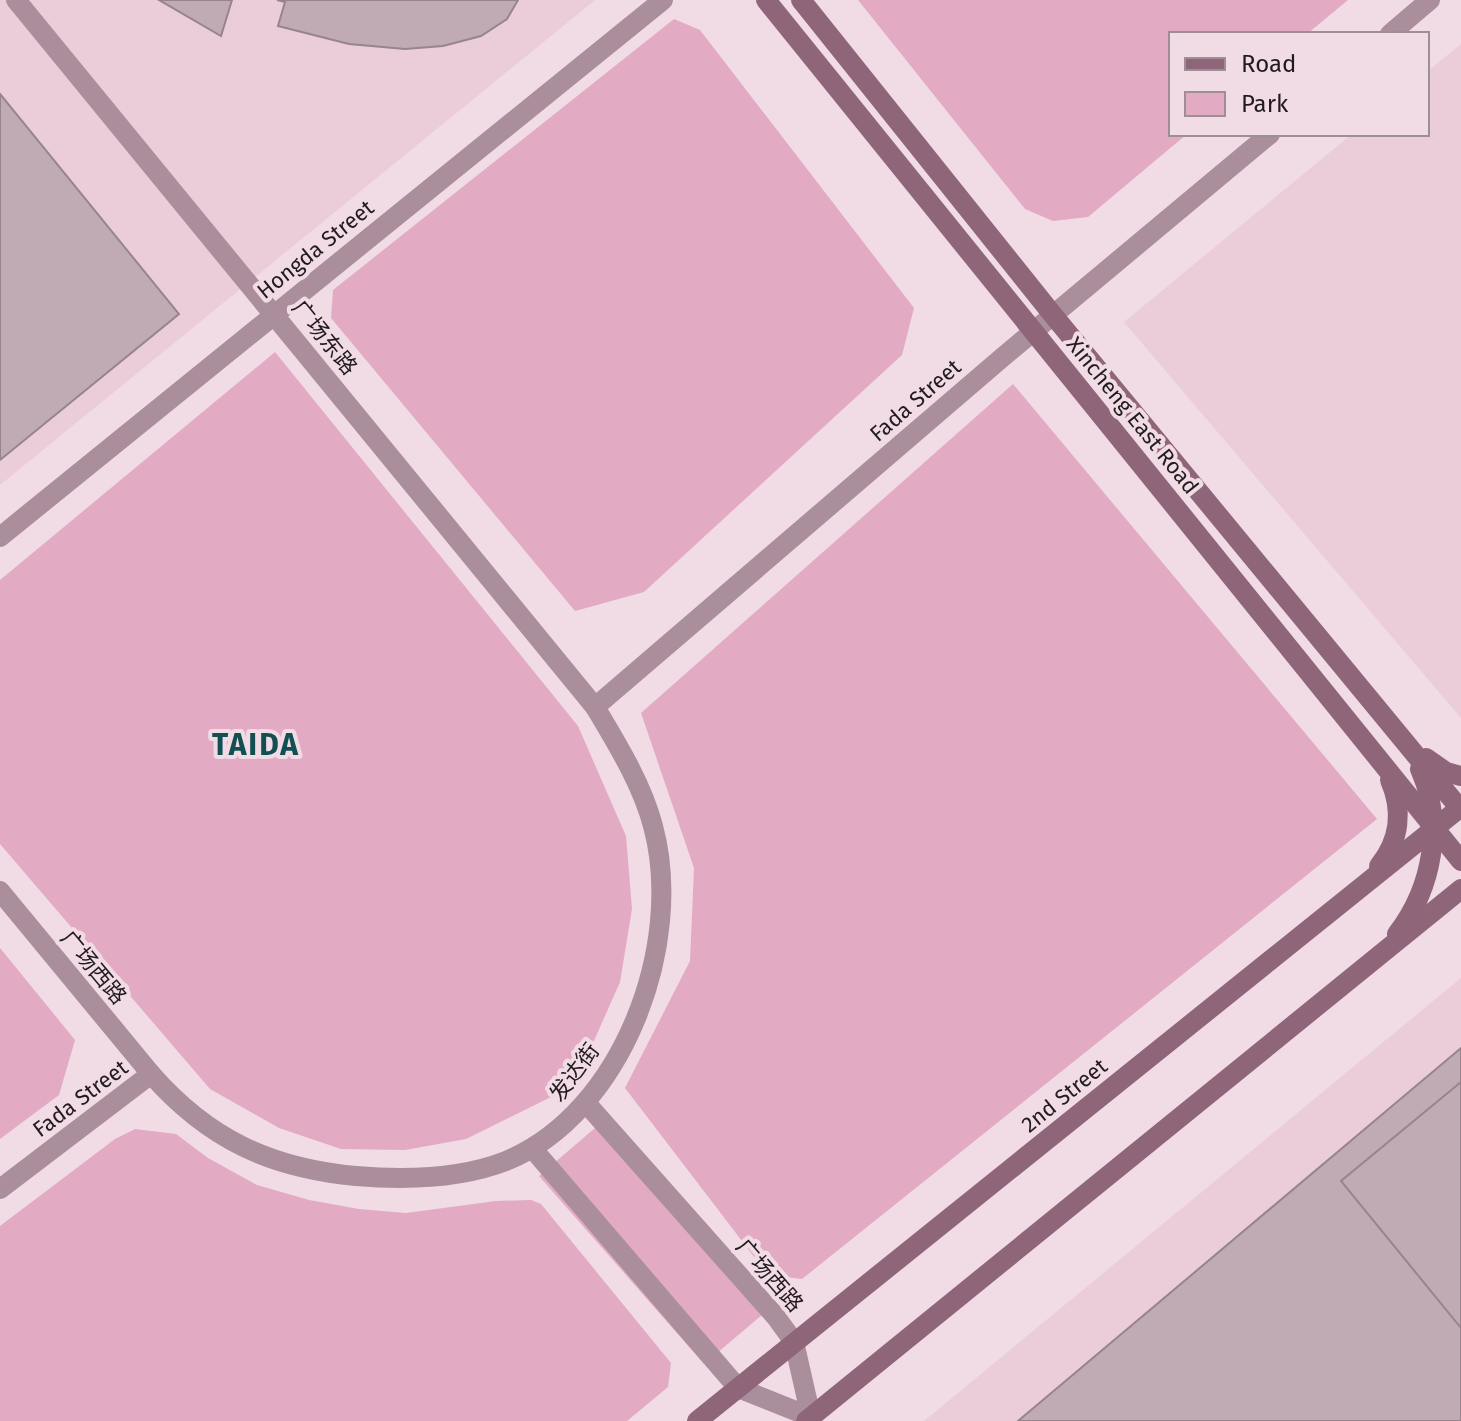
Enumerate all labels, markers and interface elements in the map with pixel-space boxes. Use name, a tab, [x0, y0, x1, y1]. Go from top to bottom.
legend	[1169, 32, 1429, 136]
text: Road	[1241, 50, 1296, 78]
text: Park	[1241, 90, 1289, 118]
street label: Hongda Street	[251, 194, 379, 305]
street label: 广场东路	[286, 295, 363, 380]
street label: Xincheng East Road	[1061, 331, 1204, 499]
street label: Fada Street	[864, 353, 967, 447]
district label: TAIDA	[212, 727, 300, 763]
street label: 广场西路	[55, 925, 132, 1010]
street label: 发达街	[544, 1038, 605, 1107]
street label: 2nd Street	[1016, 1053, 1113, 1138]
street label: Fada Street	[27, 1054, 133, 1143]
street label: 广场西路	[731, 1233, 809, 1317]

